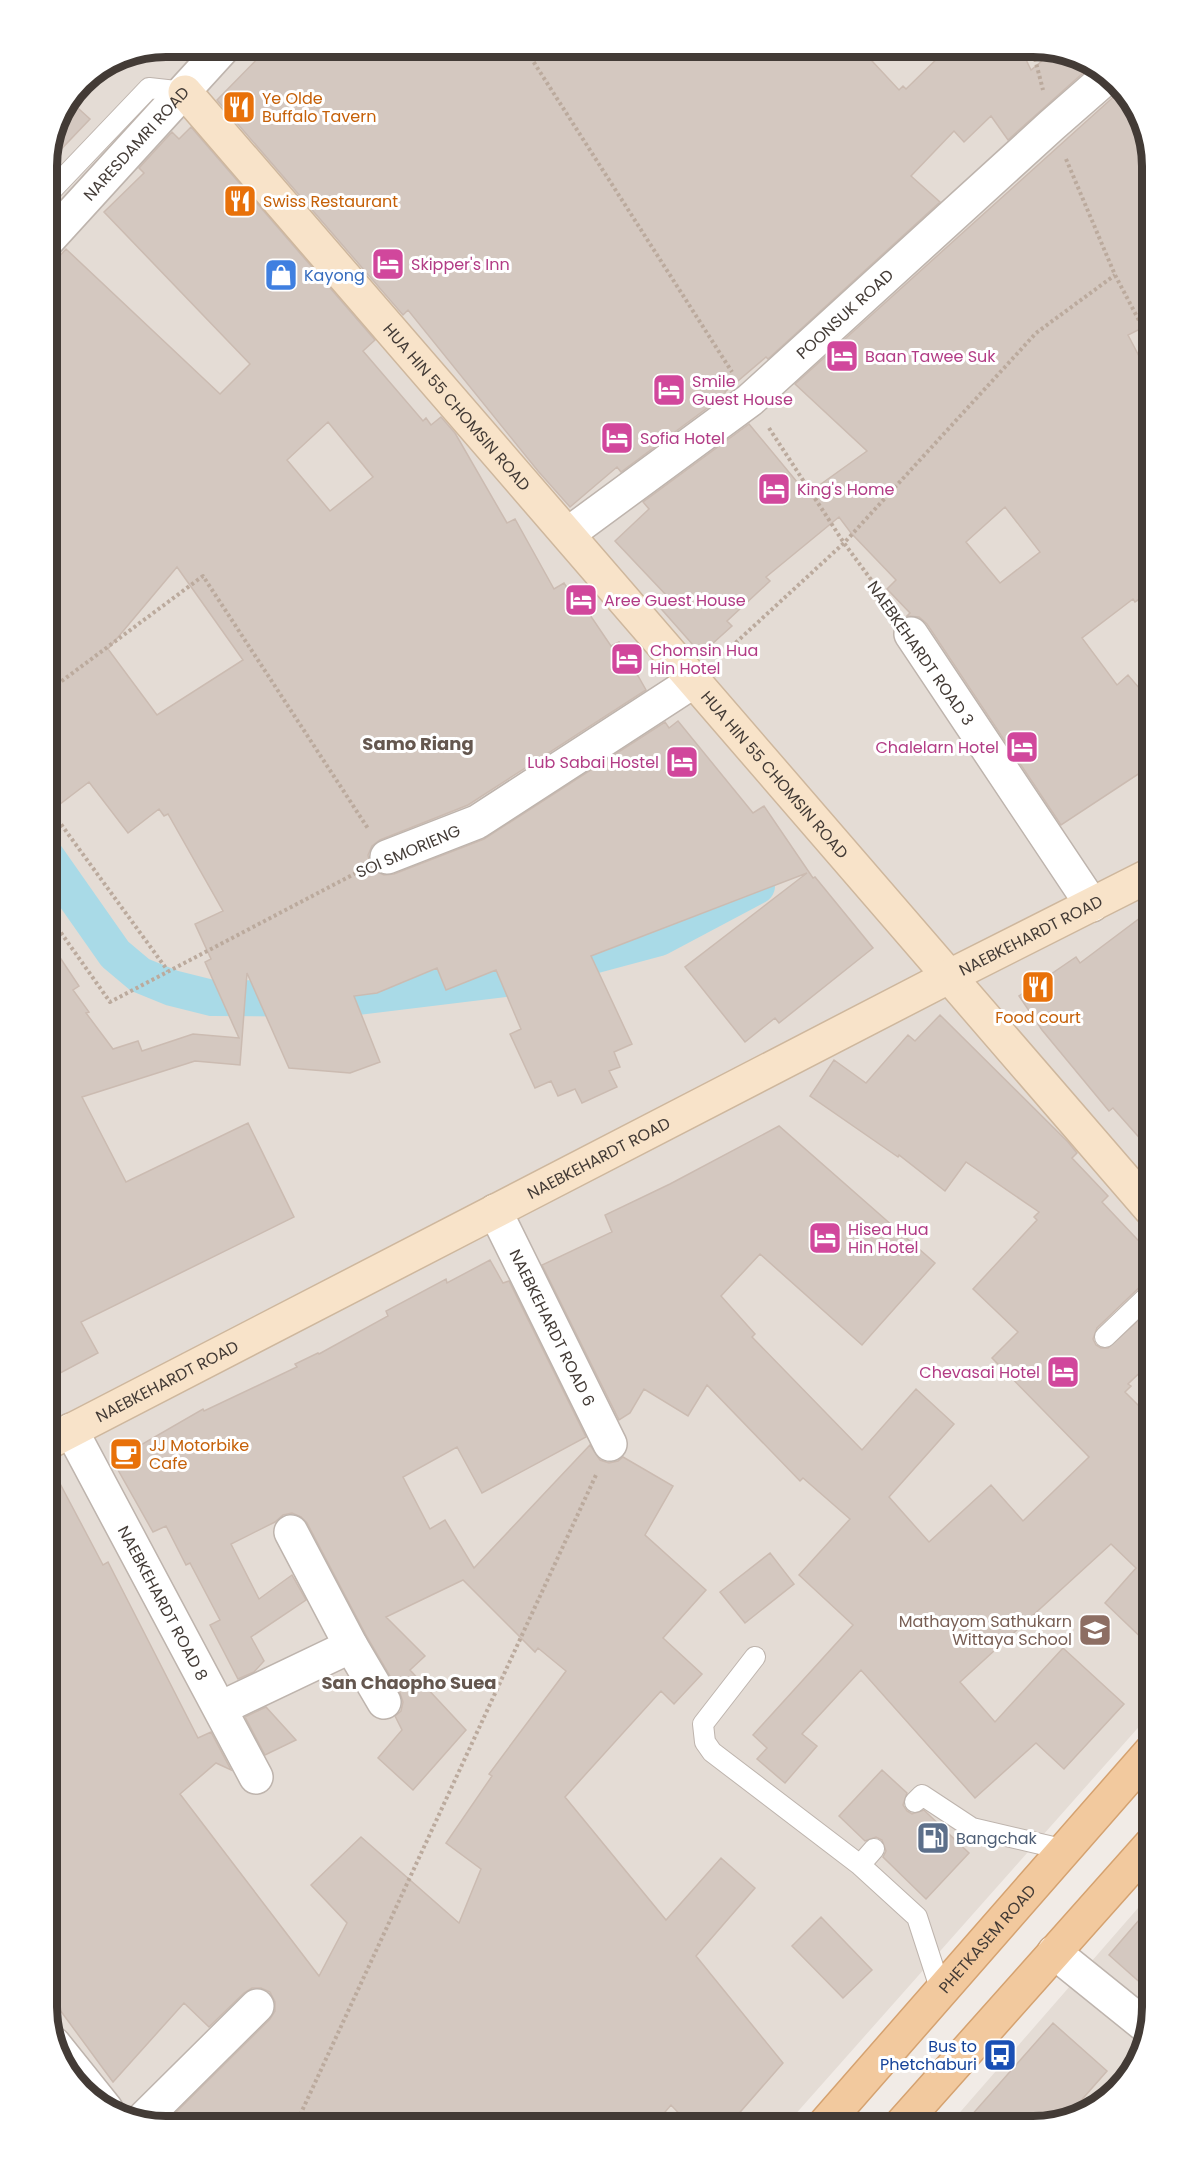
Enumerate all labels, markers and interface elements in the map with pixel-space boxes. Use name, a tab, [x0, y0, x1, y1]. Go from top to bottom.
street label: NARESDAMRI ROAD	[78, 82, 195, 206]
place label: Ye Olde Buffalo Tavern	[262, 87, 376, 128]
restaurant icon: Ye Olde Buffalo Tavern	[221, 89, 257, 125]
restaurant icon: Swiss Restaurant	[222, 183, 258, 219]
place label: Swiss Restaurant	[263, 190, 398, 213]
hotel icon: Skipper's Inn	[370, 246, 406, 282]
place label: Skipper's Inn	[411, 253, 510, 276]
shop icon: Kayong	[263, 257, 299, 293]
place label: Kayong	[304, 264, 365, 287]
street label: POONSUK ROAD	[791, 264, 899, 365]
street label: HUA HIN 55 CHOMSIN ROAD	[378, 318, 536, 496]
hotel icon: Baan Tawee Suk	[824, 338, 860, 374]
place label: Baan Tawee Suk	[865, 345, 996, 368]
place label: Smile Guest House	[692, 370, 793, 411]
hotel icon: Smile Guest House	[651, 372, 687, 408]
hotel icon: Sofia Hotel	[599, 420, 635, 456]
place label: Sofia Hotel	[640, 427, 725, 450]
hotel icon: King's Home	[756, 471, 792, 507]
place label: King's Home	[797, 478, 895, 501]
street label: NAEBKEHARDT ROAD 3	[862, 576, 979, 730]
hotel icon: Aree Guest House	[563, 582, 599, 618]
place label: Aree Guest House	[604, 589, 746, 612]
place label: Chomsin Hua Hin Hotel	[650, 639, 758, 680]
hotel icon: Chomsin Hua Hin Hotel	[609, 641, 645, 677]
street label: HUA HIN 55 CHOMSIN ROAD	[695, 686, 853, 864]
hotel icon: Chalelarn Hotel	[1004, 729, 1040, 765]
district label: Samo Riang	[362, 731, 474, 756]
place label: Chalelarn Hotel	[876, 736, 999, 759]
hotel icon: Lub Sabai Hostel	[664, 744, 700, 780]
place label: Lub Sabai Hostel	[527, 751, 659, 774]
street label: SOI SMORIENG	[352, 819, 464, 884]
street label: NAEBKEHARDT ROAD	[955, 890, 1107, 982]
restaurant icon: Food court	[1020, 969, 1056, 1005]
place label: Food court	[995, 1006, 1081, 1029]
street label: NAEBKEHARDT ROAD	[523, 1112, 674, 1205]
place label: Hisea Hua Hin Hotel	[848, 1218, 929, 1259]
hotel icon: Hisea Hua Hin Hotel	[807, 1220, 843, 1256]
street label: NAEBKEHARDT ROAD 6	[504, 1245, 601, 1410]
street label: NAEBKEHARDT ROAD	[92, 1335, 243, 1428]
hotel icon: Chevasai Hotel	[1045, 1354, 1081, 1390]
place label: Chevasai Hotel	[919, 1361, 1040, 1384]
place label: JJ Motorbike Cafe	[149, 1434, 249, 1475]
cafe icon: JJ Motorbike Cafe	[108, 1436, 144, 1472]
street label: NAEBKEHARDT ROAD 8	[112, 1522, 214, 1685]
place label: Mathayom Sathukarn Wittaya School	[899, 1610, 1072, 1651]
school or university icon: Mathayom Sathukarn Wittaya School	[1077, 1612, 1113, 1648]
district label: San Chaopho Suea	[322, 1670, 496, 1695]
fuel station icon: Bangchak	[915, 1820, 951, 1856]
place label: Bangchak	[956, 1827, 1037, 1850]
street label: PHETKASEM ROAD	[933, 1880, 1041, 1998]
place label: Bus to Phetchaburi	[880, 2035, 977, 2076]
bus stop icon: Bus to Phetchaburi	[982, 2037, 1018, 2073]

